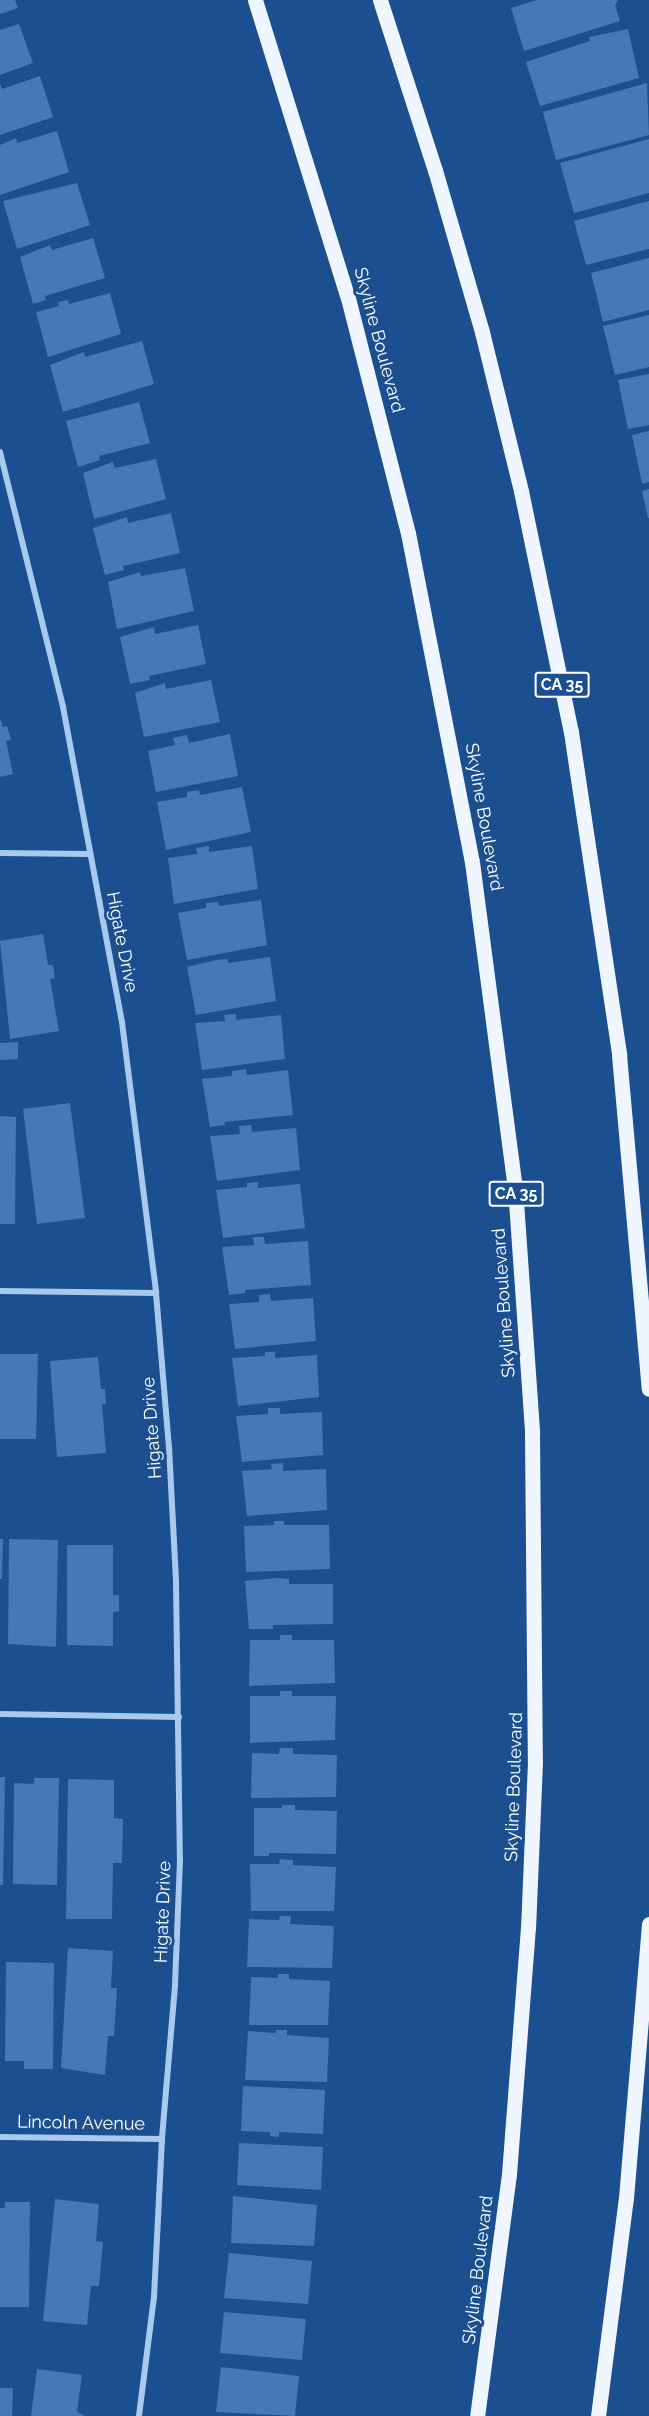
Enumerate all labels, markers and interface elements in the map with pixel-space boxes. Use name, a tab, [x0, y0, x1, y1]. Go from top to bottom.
street label: Skyline Boulevard	[349, 265, 409, 415]
road number: CA 35	[534, 672, 590, 698]
street label: Skyline Boulevard	[460, 741, 508, 893]
street label: Higate Drive	[102, 890, 142, 994]
road number: CA 35	[488, 1181, 544, 1207]
street label: Skyline Boulevard	[488, 1228, 520, 1378]
street label: Higate Drive	[138, 1376, 166, 1480]
street label: Skyline Boulevard	[501, 1712, 527, 1862]
street label: Higate Drive	[150, 1861, 176, 1963]
street label: Lincoln Avenue	[17, 2111, 145, 2135]
street label: Skyline Boulevard	[458, 2194, 498, 2346]

